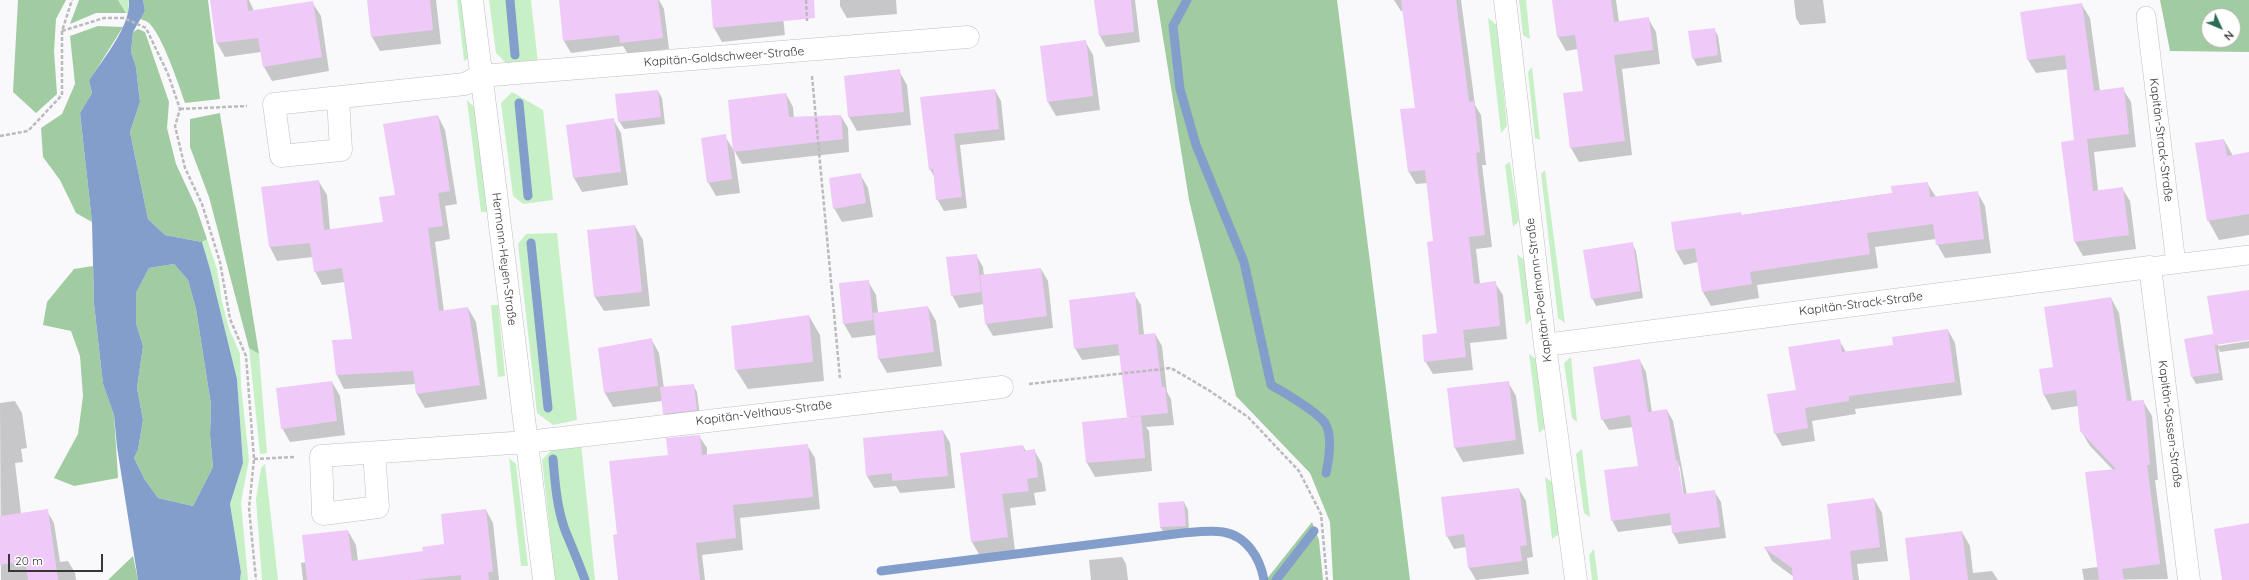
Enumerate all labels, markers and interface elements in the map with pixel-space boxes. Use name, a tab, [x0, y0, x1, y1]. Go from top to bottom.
north arrow	[2201, 8, 2241, 48]
text: N	[2221, 28, 2237, 43]
street label: Kapitän-Goldschweer-Straße	[643, 44, 805, 70]
street label: Kapitän-Strack-Straße	[2146, 77, 2176, 203]
street label: Hermann-Heyen-Straße	[489, 192, 519, 326]
street label: Kapitän-Poelmann-Straße	[1523, 217, 1555, 363]
street label: Kapitän-Strack-Straße	[1798, 289, 1924, 319]
street label: Kapitän-Sassen-Straße	[2155, 359, 2185, 489]
street label: Kapitän-Velthaus-Straße	[695, 397, 833, 429]
scale bar	[10, 546, 105, 572]
text: 20 m	[15, 553, 43, 568]

